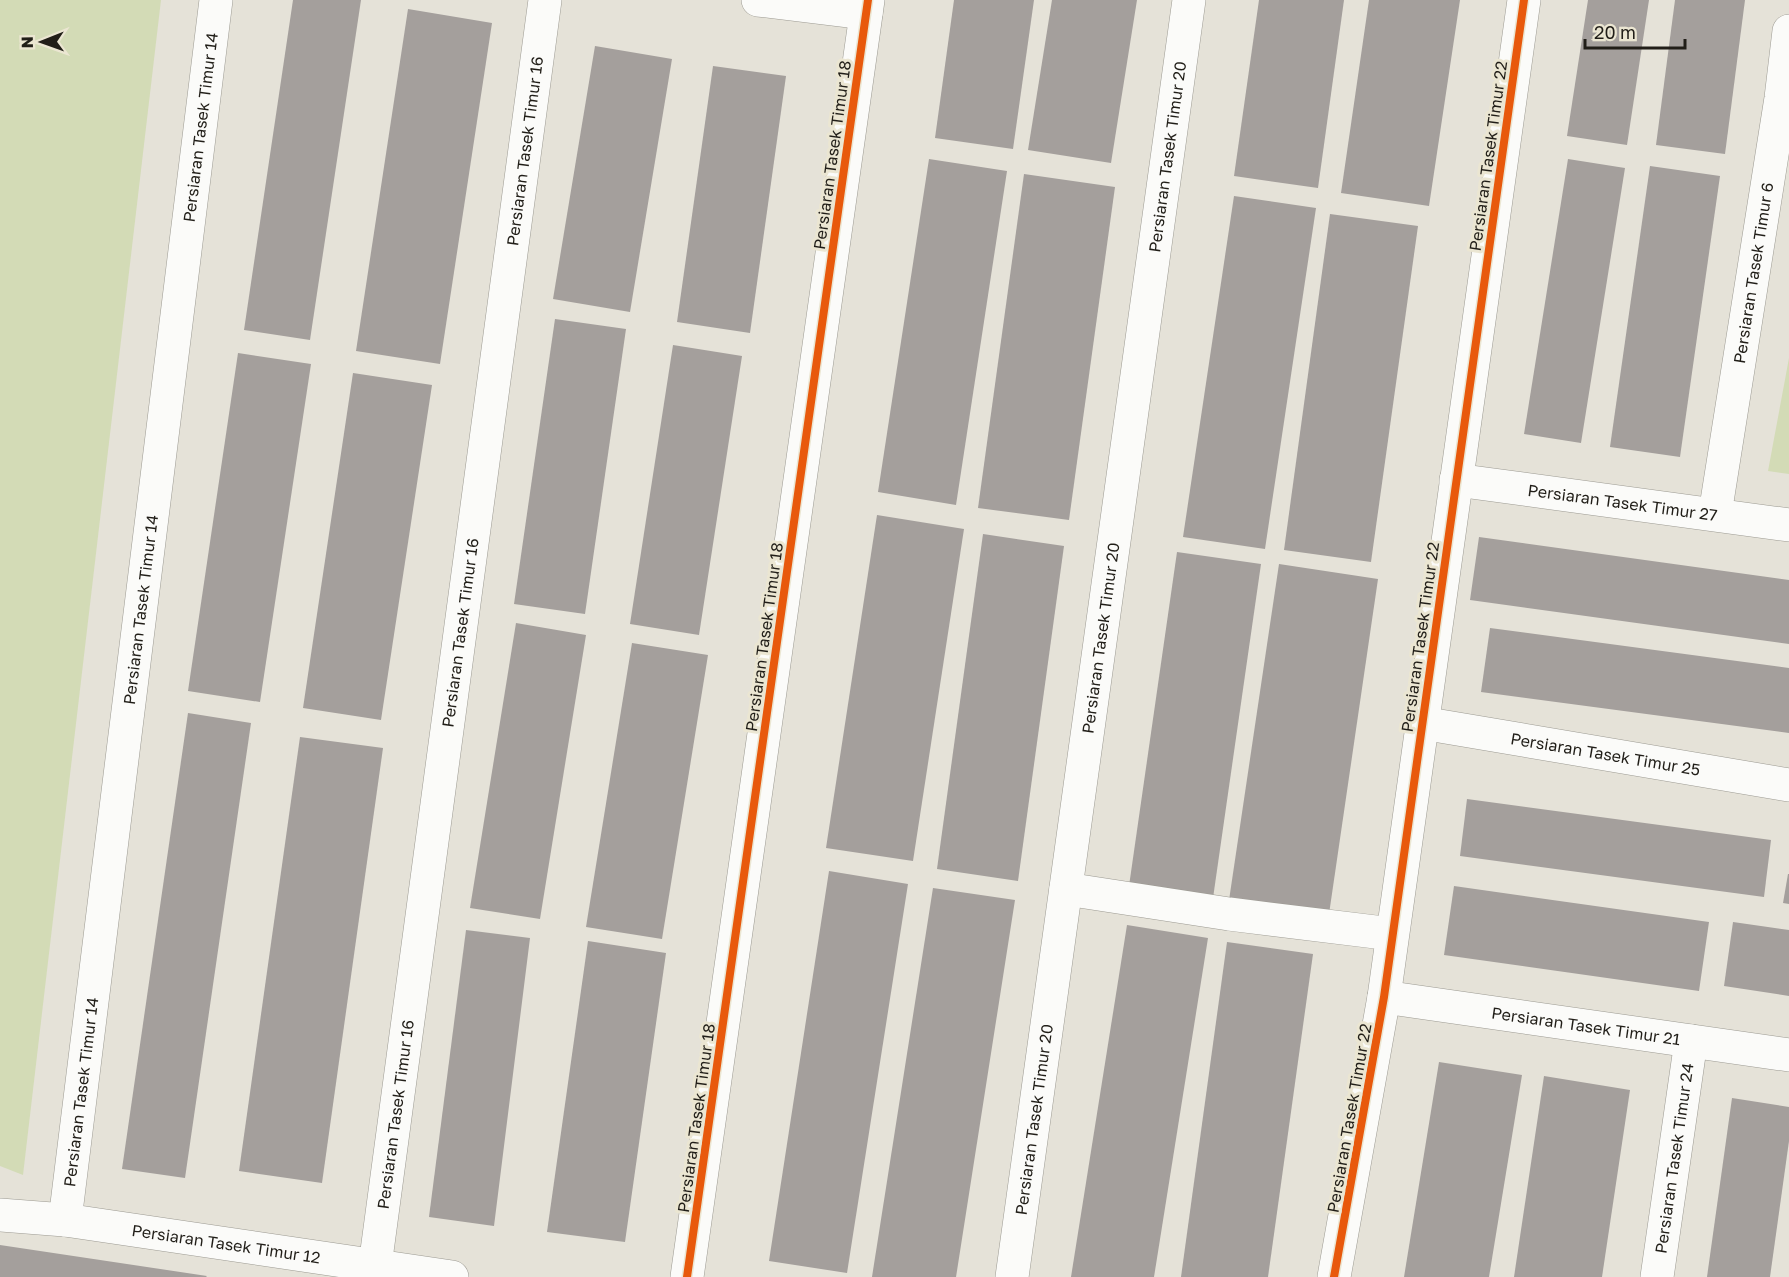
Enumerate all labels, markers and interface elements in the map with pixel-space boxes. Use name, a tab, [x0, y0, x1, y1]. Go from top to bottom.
north arrow	[12, 12, 72, 72]
scale bar	[1585, 12, 1686, 50]
text: 20 m	[1594, 21, 1636, 43]
street label: Persiaran Tasek Timur 14	[179, 31, 222, 223]
text: N	[17, 36, 37, 49]
street label: Persiaran Tasek Timur 16	[502, 55, 547, 247]
street label: Persiaran Tasek Timur 18	[809, 59, 855, 251]
street label: Persiaran Tasek Timur 20	[1144, 60, 1190, 253]
street label: Persiaran Tasek Timur 22	[1465, 60, 1511, 252]
street label: Persiaran Tasek Timur 6	[1729, 181, 1777, 365]
street label: Persiaran Tasek Timur 27	[1526, 480, 1719, 525]
street label: Persiaran Tasek Timur 14	[119, 514, 162, 706]
street label: Persiaran Tasek Timur 16	[437, 537, 483, 729]
street label: Persiaran Tasek Timur 18	[741, 541, 787, 733]
street label: Persiaran Tasek Timur 20	[1077, 541, 1124, 735]
street label: Persiaran Tasek Timur 22	[1397, 541, 1443, 733]
street label: Persiaran Tasek Timur 25	[1509, 728, 1702, 780]
street label: Persiaran Tasek Timur 14	[59, 996, 102, 1188]
street label: Persiaran Tasek Timur 21	[1490, 1003, 1682, 1049]
street label: Persiaran Tasek Timur 16	[373, 1018, 418, 1210]
street label: Persiaran Tasek Timur 18	[673, 1022, 719, 1214]
street label: Persiaran Tasek Timur 22	[1323, 1022, 1375, 1214]
street label: Persiaran Tasek Timur 20	[1011, 1023, 1057, 1216]
street label: Persiaran Tasek Timur 24	[1650, 1062, 1698, 1255]
street label: Persiaran Tasek Timur 12	[130, 1220, 322, 1267]

